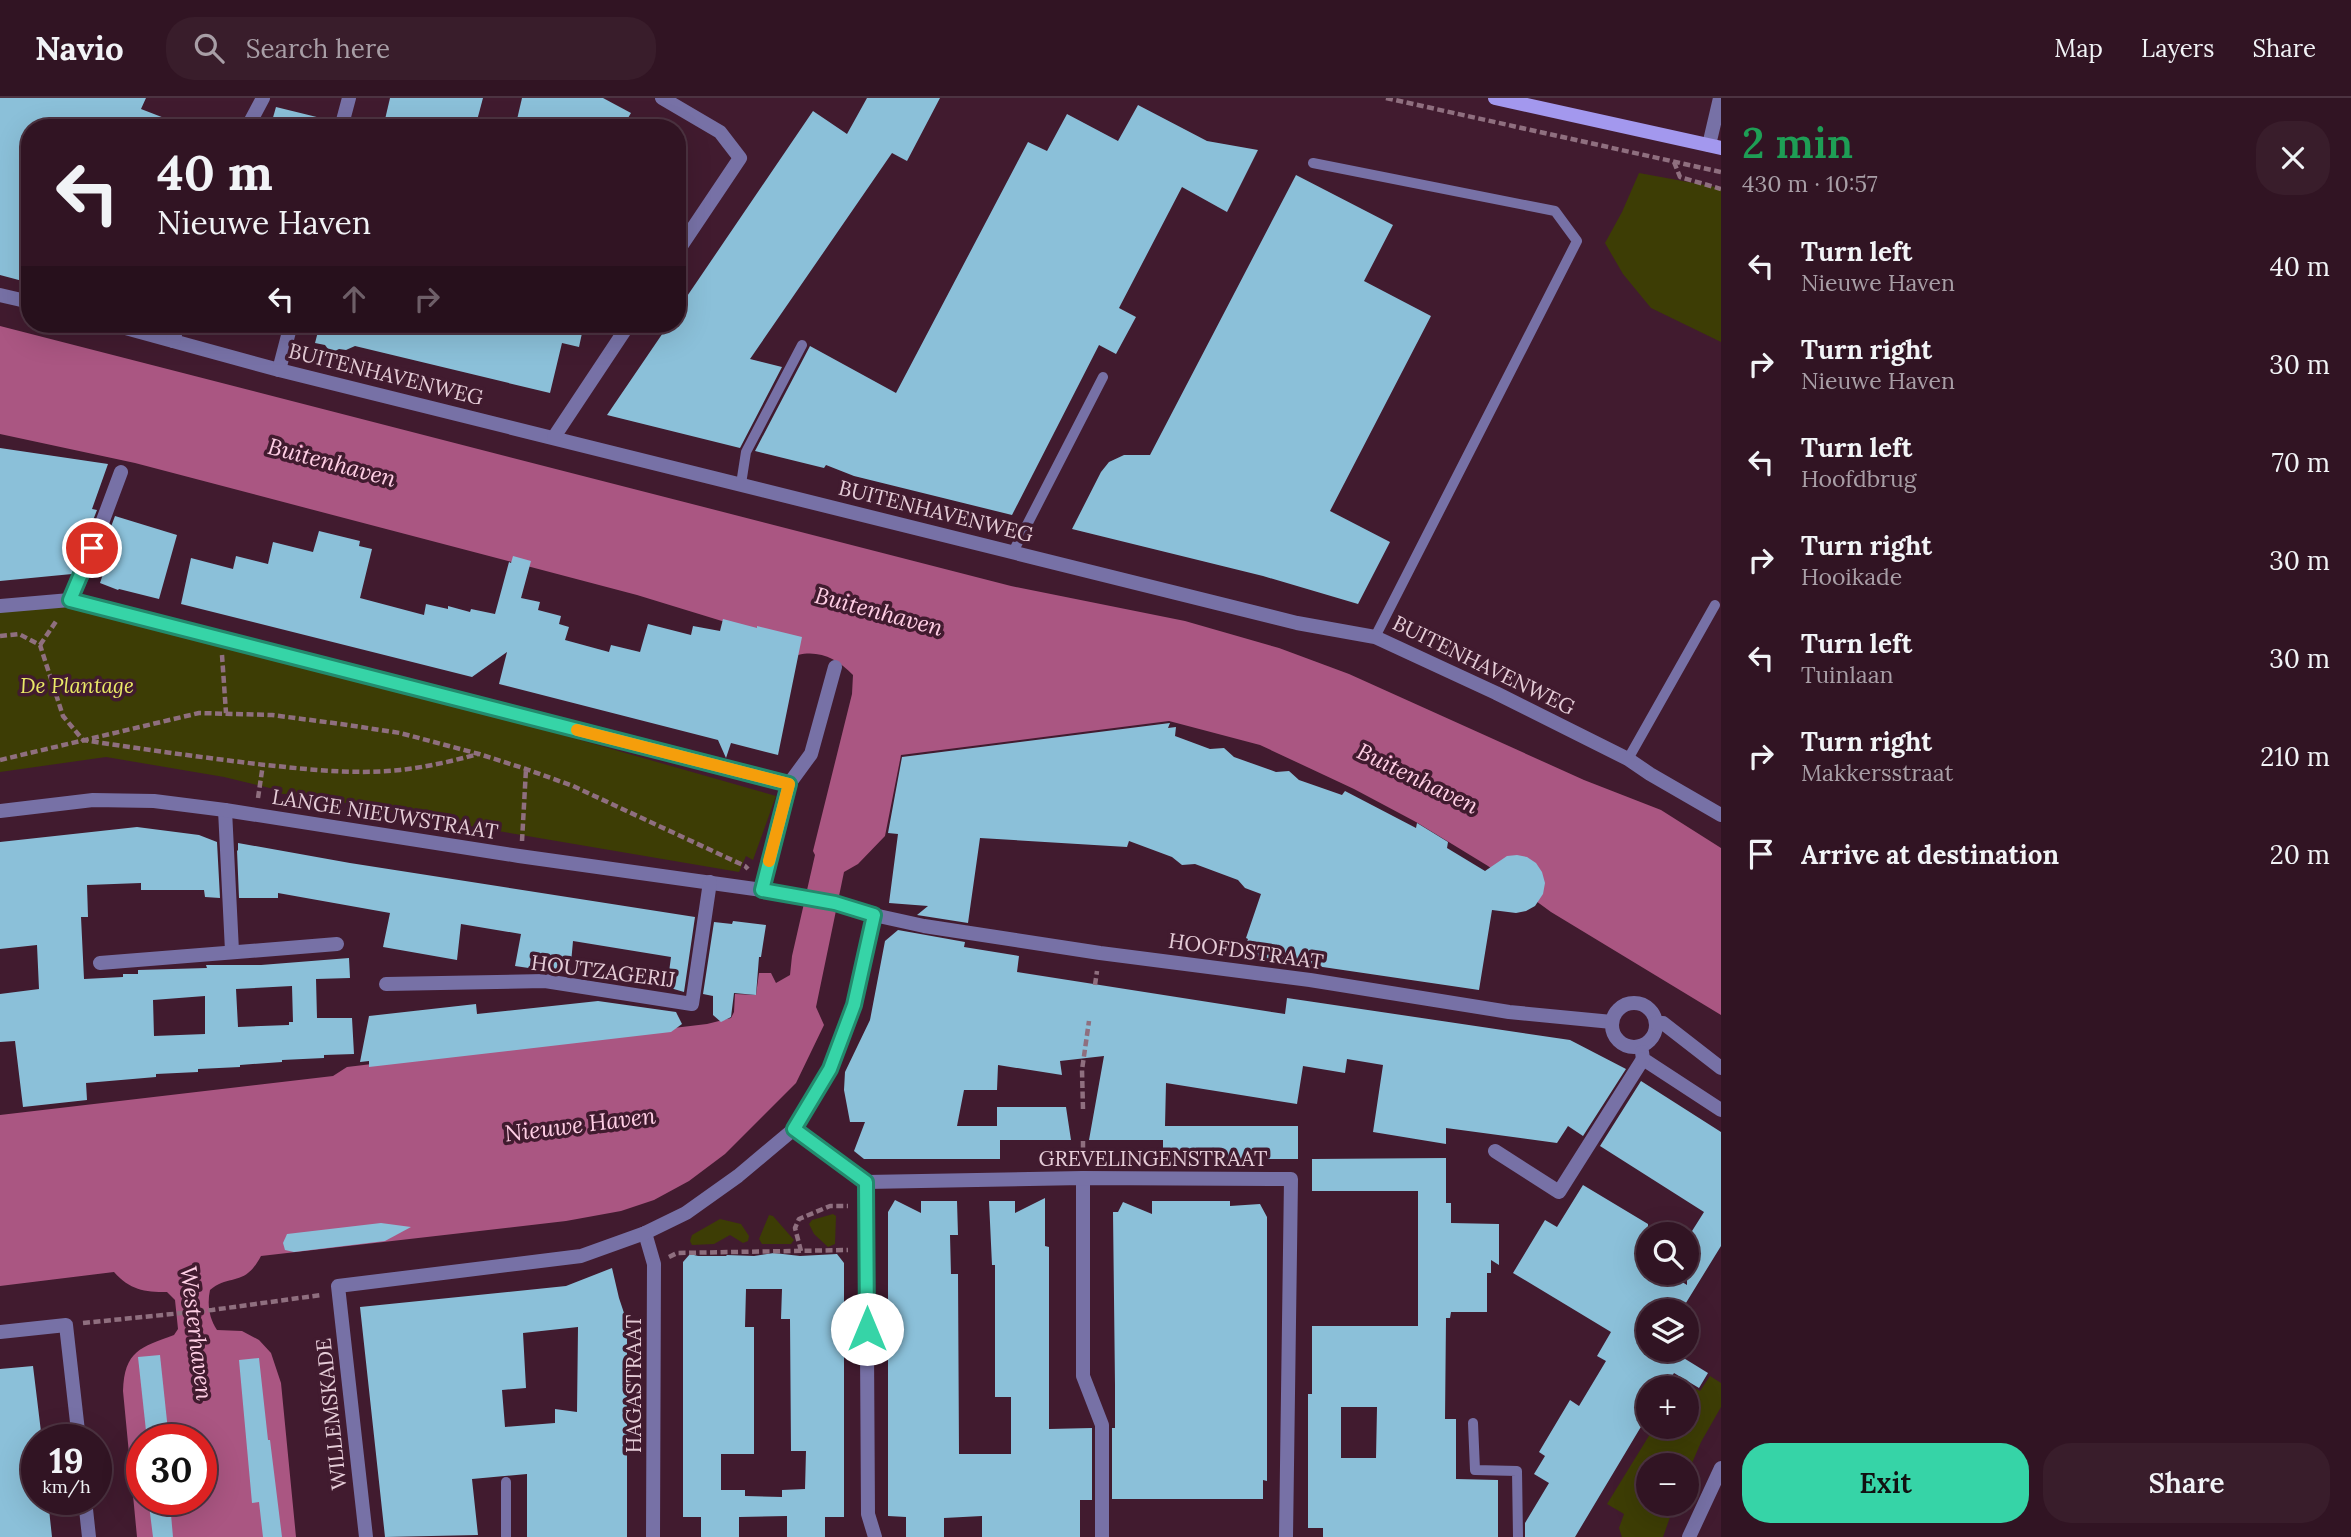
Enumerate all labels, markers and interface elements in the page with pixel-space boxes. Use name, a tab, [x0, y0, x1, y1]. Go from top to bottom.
search box	[166, 17, 656, 80]
text: Navio	[35, 27, 124, 69]
icon: search	[190, 29, 228, 67]
text: Search here	[246, 32, 390, 65]
text: Map	[2054, 33, 2103, 64]
text: Layers	[2141, 33, 2214, 64]
text: Share	[2252, 33, 2316, 64]
text: 2 min	[1742, 116, 1853, 170]
button: close	[2256, 121, 2330, 195]
text: 40 m	[157, 141, 273, 203]
icon: left	[42, 147, 133, 238]
text: 430 m · 10:57	[1742, 169, 1878, 198]
text: Nieuwe Haven	[157, 202, 371, 243]
text: Turn left	[1801, 235, 1912, 268]
icon: left	[1742, 247, 1780, 285]
text: 40 m	[2270, 250, 2330, 283]
text: Nieuwe Haven	[1801, 268, 1955, 297]
icon: left	[262, 280, 300, 318]
icon: ahead	[335, 280, 373, 318]
icon: right	[408, 280, 446, 318]
text: Turn right	[1801, 333, 1932, 366]
street label: BUITENHAVENWEG	[286, 337, 486, 411]
icon: right	[1742, 345, 1780, 383]
text: 30 m	[2269, 348, 2330, 381]
text: Nieuwe Haven	[1801, 366, 1955, 395]
water label: Buitenhaven	[265, 431, 399, 493]
text: Turn left	[1801, 431, 1912, 464]
icon: left	[1742, 443, 1780, 481]
text: 70 m	[2272, 446, 2330, 479]
text: Hoofdbrug	[1801, 464, 1916, 493]
street label: BUITENHAVENWEG	[836, 474, 1036, 548]
pin	[62, 518, 122, 578]
icon: arrive	[73, 529, 111, 567]
text: Turn right	[1801, 529, 1932, 562]
icon: right	[1742, 541, 1780, 579]
text: 30 m	[2269, 544, 2330, 577]
text: Hooikade	[1801, 562, 1902, 591]
water label: Buitenhaven	[812, 580, 946, 642]
street label: BUITENHAVENWEG	[1388, 609, 1580, 721]
text: Turn left	[1801, 627, 1912, 660]
icon: left	[1742, 639, 1780, 677]
text: 30 m	[2269, 642, 2330, 675]
text: Tuinlaan	[1801, 660, 1893, 689]
park label: De Plantage	[20, 672, 134, 699]
text: Turn right	[1801, 725, 1932, 758]
water label: Buitenhaven	[1352, 736, 1484, 820]
icon: right	[1742, 737, 1780, 775]
text: 210 m	[2260, 740, 2330, 773]
text: Makkersstraat	[1801, 758, 1953, 787]
street label: LANGE NIEUWSTRAAT	[270, 783, 500, 845]
icon: arrive	[1742, 835, 1780, 873]
text: Arrive at destination	[1801, 838, 2059, 871]
text: 20 m	[2270, 838, 2330, 871]
street label: HOOFDSTRAAT	[1167, 927, 1325, 975]
street label: HOUTZAGERIJ	[529, 949, 677, 993]
water label: Nieuwe Haven	[503, 1100, 657, 1148]
street label: GREVELINGENSTRAAT	[1039, 1145, 1267, 1172]
map controls	[1636, 1222, 1699, 1516]
button: search	[1636, 1222, 1699, 1285]
water label: Westerhaven	[174, 1264, 220, 1402]
position arrow	[830, 1292, 904, 1366]
button: layers	[1636, 1299, 1699, 1362]
street label: HAGASTRAAT	[620, 1315, 647, 1453]
street label: WILLEMSKADE	[310, 1337, 352, 1491]
button: +	[1636, 1376, 1699, 1439]
speed limit sign: 30	[126, 1424, 217, 1515]
text: 19	[49, 1438, 84, 1483]
button: Exit	[1742, 1443, 2029, 1523]
button: Share	[2043, 1443, 2330, 1523]
button: −	[1636, 1453, 1699, 1516]
text: km/h	[42, 1475, 91, 1498]

